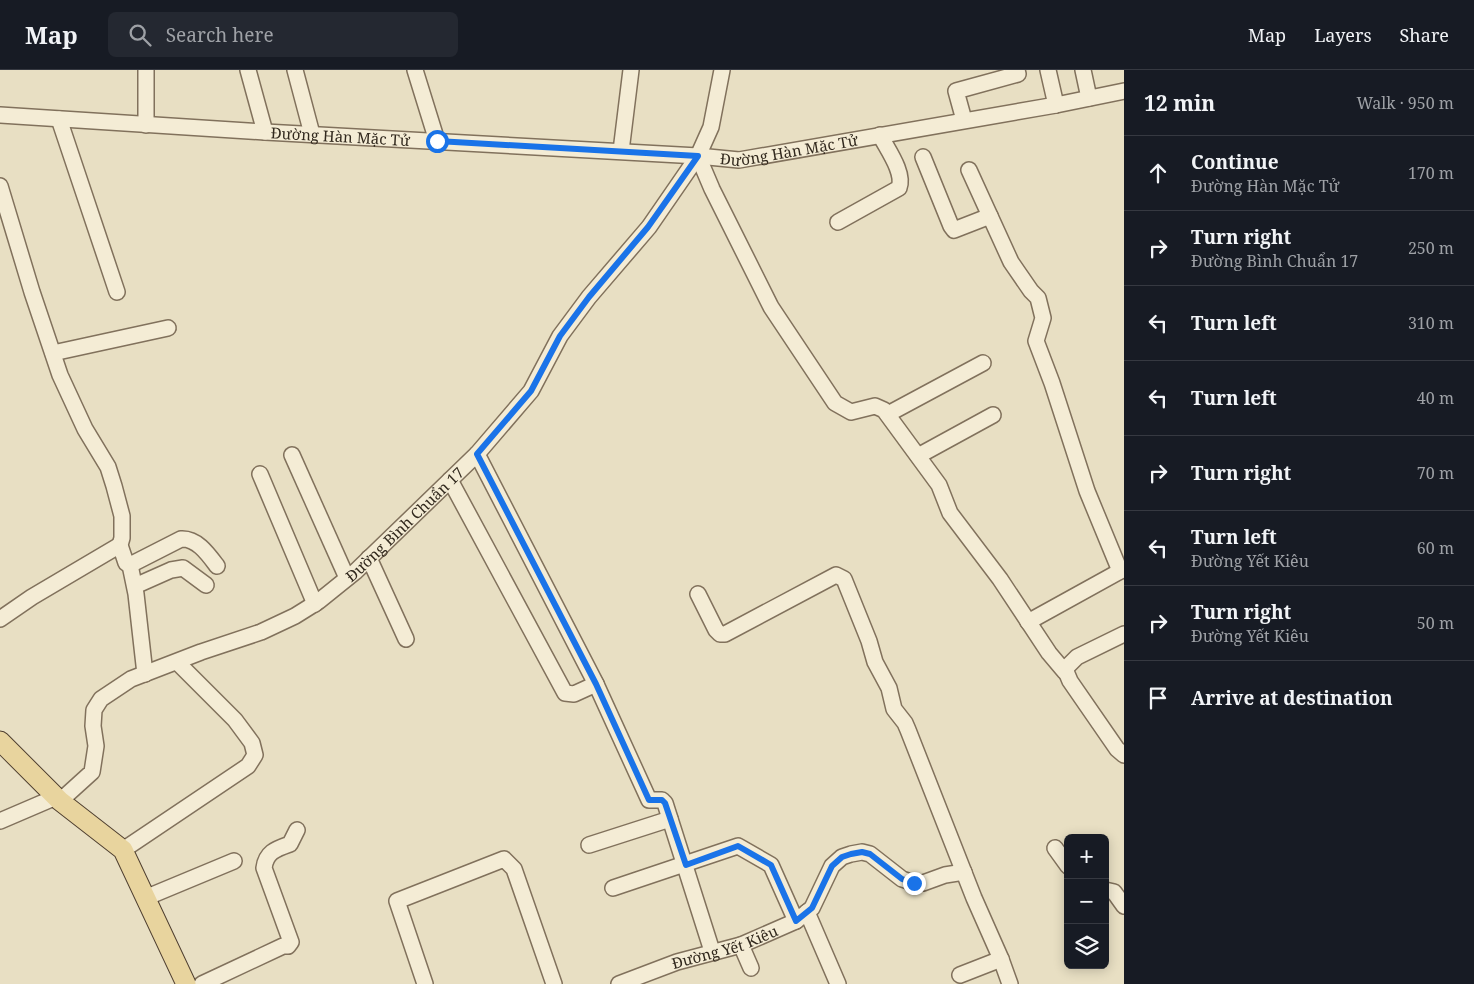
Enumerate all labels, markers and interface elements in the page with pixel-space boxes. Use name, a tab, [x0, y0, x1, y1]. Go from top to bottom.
search box	[108, 12, 458, 57]
text: Map	[25, 18, 78, 51]
icon: search	[126, 21, 154, 49]
text: Search here	[166, 22, 274, 48]
text: Map	[1248, 23, 1286, 47]
text: Layers	[1314, 23, 1372, 47]
text: Share	[1400, 23, 1449, 47]
text: 12 min	[1144, 89, 1215, 117]
text: Walk · 950 m	[1357, 92, 1454, 114]
street label: Đường Hàn Mặc Tử	[270, 122, 411, 150]
street label: Đường Hàn Mặc Tử	[719, 129, 860, 170]
route start	[426, 130, 449, 153]
text: Continue	[1191, 149, 1279, 175]
icon: ahead	[1144, 159, 1172, 187]
text: 170 m	[1408, 162, 1454, 184]
text: Đường Hàn Mặc Tử	[1191, 175, 1339, 197]
text: Turn right	[1191, 224, 1291, 250]
icon: right	[1144, 234, 1172, 262]
text: 250 m	[1408, 237, 1454, 259]
text: Đường Bình Chuẩn 17	[1191, 250, 1358, 272]
icon: left	[1144, 309, 1172, 337]
text: Turn left	[1191, 310, 1277, 336]
text: 310 m	[1408, 312, 1454, 334]
icon: left	[1144, 384, 1172, 412]
text: Turn left	[1191, 385, 1277, 411]
text: 40 m	[1417, 387, 1454, 409]
icon: right	[1144, 459, 1172, 487]
text: Turn right	[1191, 460, 1291, 486]
street label: Đường Bình Chuẩn 17	[341, 462, 468, 586]
text: 70 m	[1417, 462, 1454, 484]
text: Turn left	[1191, 524, 1277, 550]
icon: left	[1144, 534, 1172, 562]
text: 60 m	[1417, 537, 1454, 559]
text: Đường Yết Kiêu	[1191, 550, 1309, 572]
text: Turn right	[1191, 599, 1291, 625]
icon: right	[1144, 609, 1172, 637]
text: 50 m	[1417, 612, 1454, 634]
text: Đường Yết Kiêu	[1191, 625, 1309, 647]
icon: arrive	[1144, 684, 1172, 712]
text: Arrive at destination	[1191, 685, 1393, 711]
map controls	[1064, 834, 1109, 969]
button: +	[1064, 834, 1109, 879]
route end	[903, 872, 926, 895]
button: −	[1064, 879, 1109, 924]
street label: Đường Yết Kiêu	[669, 920, 781, 973]
button: layers	[1064, 924, 1109, 969]

